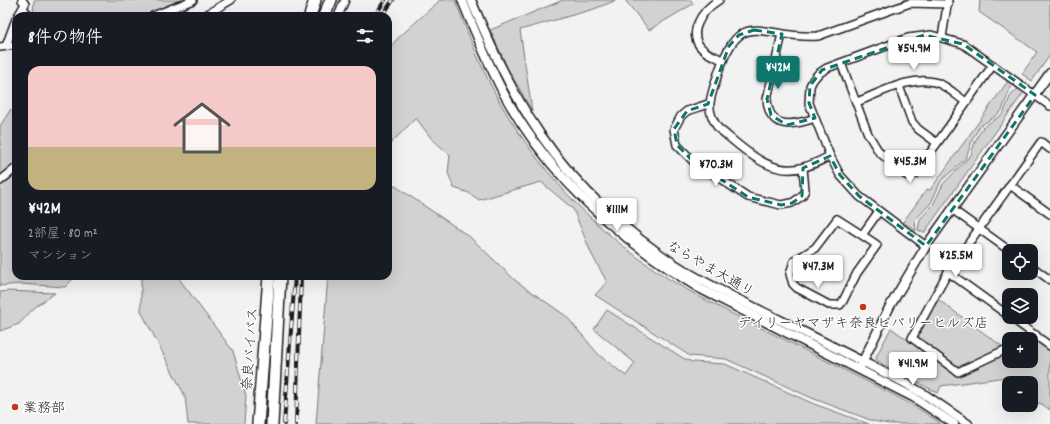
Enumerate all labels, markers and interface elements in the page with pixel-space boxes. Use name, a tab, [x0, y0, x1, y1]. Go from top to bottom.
icon: filters	[354, 25, 376, 47]
text: 8件の物件	[28, 27, 103, 51]
pin: ¥54.9M	[881, 37, 947, 71]
text: ¥54.9M	[897, 40, 931, 59]
pin: ¥42M	[754, 56, 802, 90]
text: ¥42M	[766, 59, 791, 78]
icon: home	[166, 92, 238, 164]
pin: ¥45.3M	[877, 150, 943, 184]
pin: ¥70.3M	[683, 153, 749, 187]
text: ¥45.3M	[893, 153, 927, 172]
text: ¥70.3M	[699, 156, 733, 175]
text: ¥42M	[28, 198, 61, 222]
pin: ¥111M	[589, 198, 645, 232]
text: ¥111M	[606, 201, 628, 220]
text: 2部屋 · 80 m²	[28, 225, 98, 244]
street label: ならやま大通り	[663, 237, 757, 303]
pin: ¥25.5M	[923, 244, 989, 278]
map controls	[1002, 244, 1038, 412]
button: locate	[1002, 244, 1038, 280]
text: マンション	[28, 247, 92, 266]
text: ¥25.5M	[939, 247, 973, 266]
pin: ¥47.3M	[785, 255, 851, 289]
text: ¥47.3M	[802, 258, 834, 277]
button: layers	[1002, 288, 1038, 324]
marker: デイリーヤマザキ奈良ビバリーヒルズ店	[858, 302, 868, 312]
street label: 奈良バイパス	[238, 307, 264, 392]
place label: デイリーヤマザキ奈良ビバリーヒルズ店	[737, 314, 989, 334]
button: +	[1002, 332, 1038, 368]
pin: ¥41.9M	[880, 352, 946, 386]
text: ¥41.9M	[898, 355, 928, 374]
button: −	[1002, 376, 1038, 412]
place label: 業務部	[23, 399, 65, 419]
marker: 業務部	[10, 402, 20, 412]

